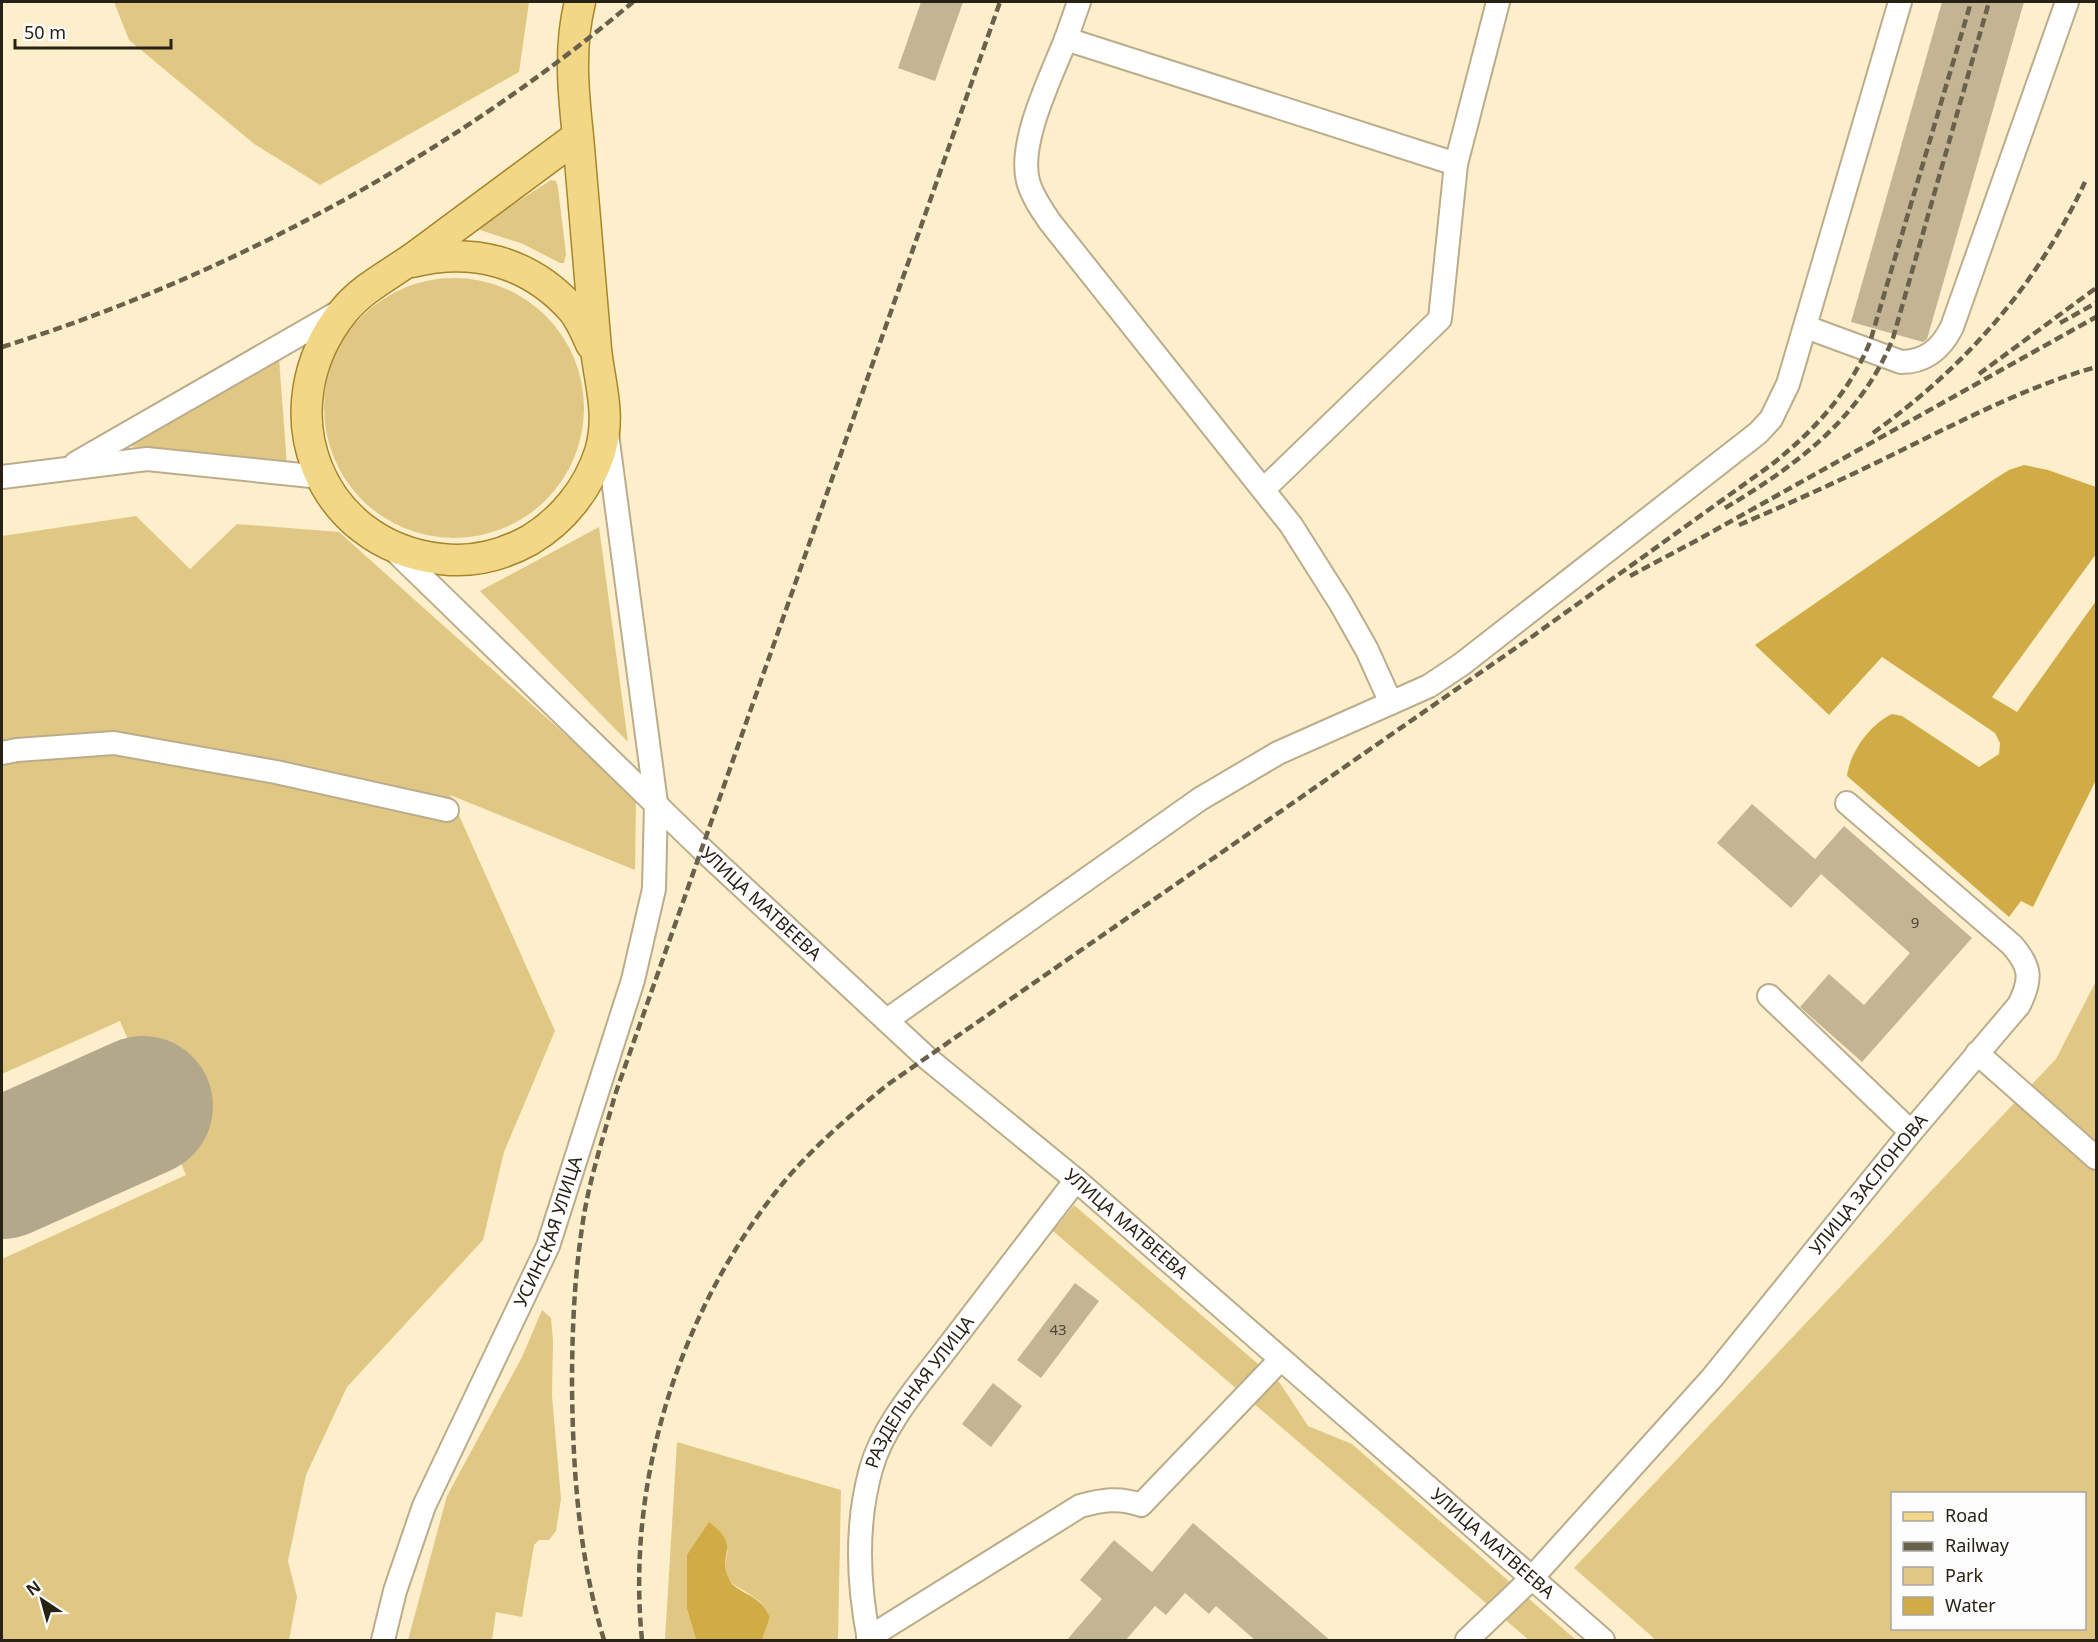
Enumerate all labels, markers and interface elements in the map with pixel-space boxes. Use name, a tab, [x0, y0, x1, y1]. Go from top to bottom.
scale bar	[15, 12, 171, 50]
text: 50 m	[24, 20, 66, 44]
street label: УЛИЦА МАТВЕЕВА	[696, 841, 828, 966]
house number: 9	[1911, 912, 1919, 932]
street label: УЛИЦА ЗАСЛОНОВА	[1804, 1108, 1933, 1259]
street label: УСИНСКАЯ УЛИЦА	[508, 1152, 587, 1310]
street label: УЛИЦА МАТВЕЕВА	[1060, 1163, 1194, 1284]
street label: РАЗДЕЛЬНАЯ УЛИЦА	[859, 1310, 979, 1471]
house number: 43	[1049, 1319, 1067, 1339]
street label: УЛИЦА МАТВЕЕВА	[1426, 1482, 1560, 1604]
legend	[1891, 1492, 2086, 1630]
text: Road	[1945, 1503, 1988, 1527]
text: Railway	[1945, 1533, 2010, 1557]
text: Park	[1945, 1563, 1983, 1587]
north arrow	[12, 1570, 72, 1630]
text: N	[21, 1575, 45, 1601]
text: Water	[1945, 1593, 1996, 1617]

